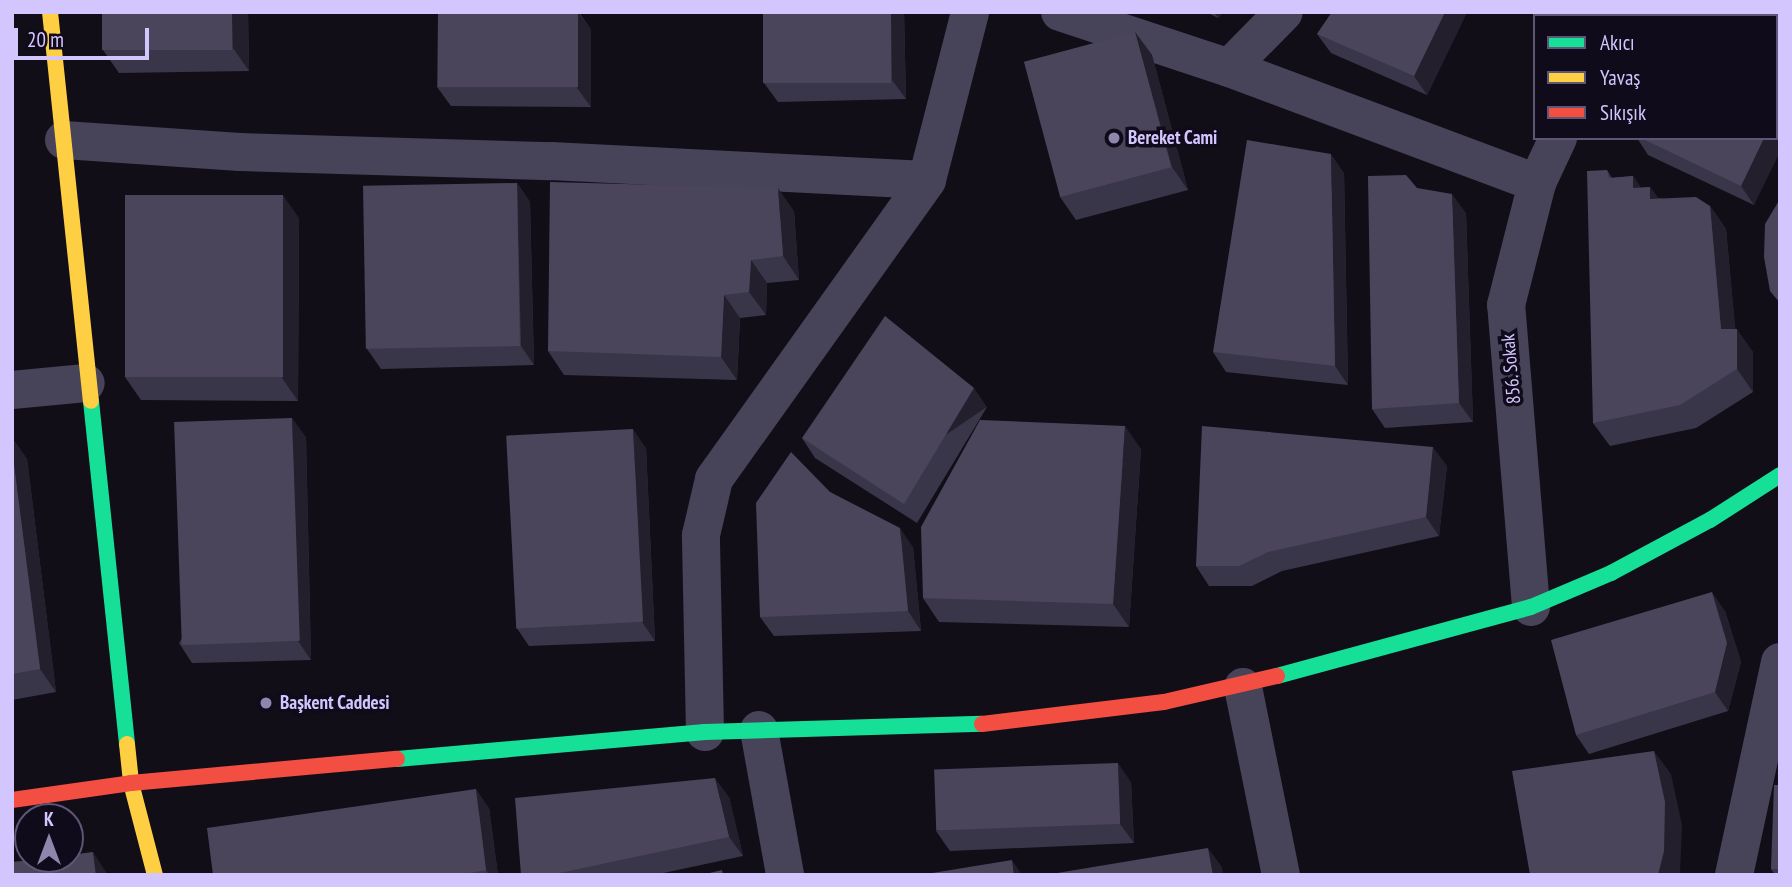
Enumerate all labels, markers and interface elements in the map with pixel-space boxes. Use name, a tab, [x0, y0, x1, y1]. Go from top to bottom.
scale bar	[18, 14, 152, 58]
legend	[1533, 14, 1778, 140]
text: 20 m	[27, 26, 64, 53]
text: Akıcı	[1600, 29, 1635, 56]
text: Yavaş	[1600, 64, 1640, 91]
text: Sıkışık	[1600, 99, 1646, 126]
place label: Bereket Cami	[1128, 127, 1218, 149]
marker: Bereket Cami	[1106, 130, 1122, 146]
street label: 856. Sokak	[1497, 332, 1525, 406]
place label: Başkent Caddesi	[280, 692, 390, 714]
marker: Başkent Caddesi	[258, 695, 274, 711]
north arrow	[14, 803, 84, 873]
text: K	[44, 807, 54, 831]

